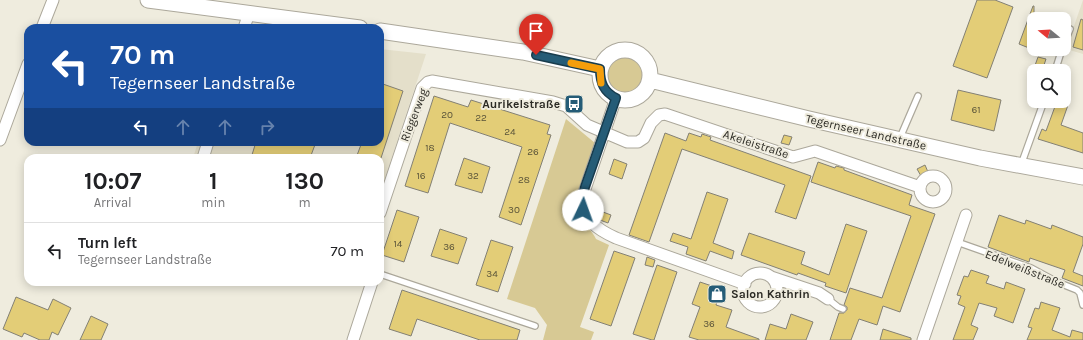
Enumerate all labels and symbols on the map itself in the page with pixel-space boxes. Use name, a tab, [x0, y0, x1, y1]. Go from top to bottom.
north arrow	[1027, 12, 1071, 56]
pin	[519, 14, 553, 55]
street label: Riegerweg	[397, 86, 431, 144]
bus stop icon: Aurikelstraße	[563, 93, 585, 115]
place label: Aurikelstraße	[482, 97, 560, 111]
house number: 61	[971, 104, 981, 116]
house number: 20	[441, 109, 453, 121]
street label: Tegernseer Landstraße	[804, 111, 928, 153]
house number: 22	[475, 112, 487, 124]
house number: 24	[504, 126, 516, 138]
street label: Akeleistraße	[721, 127, 791, 161]
house number: 18	[425, 142, 435, 154]
house number: 26	[527, 146, 539, 158]
house number: 16	[416, 170, 426, 182]
house number: 32	[467, 170, 479, 182]
house number: 28	[518, 174, 530, 186]
position arrow	[562, 189, 604, 231]
house number: 30	[508, 204, 520, 216]
house number: 14	[394, 238, 403, 250]
house number: 36	[443, 241, 455, 253]
street label: Edelweißstraße	[983, 247, 1067, 291]
house number: 34	[486, 268, 498, 280]
shop icon: Salon Kathrin	[706, 283, 728, 305]
place label: Salon Kathrin	[731, 287, 810, 301]
house number: 36	[703, 318, 715, 330]

